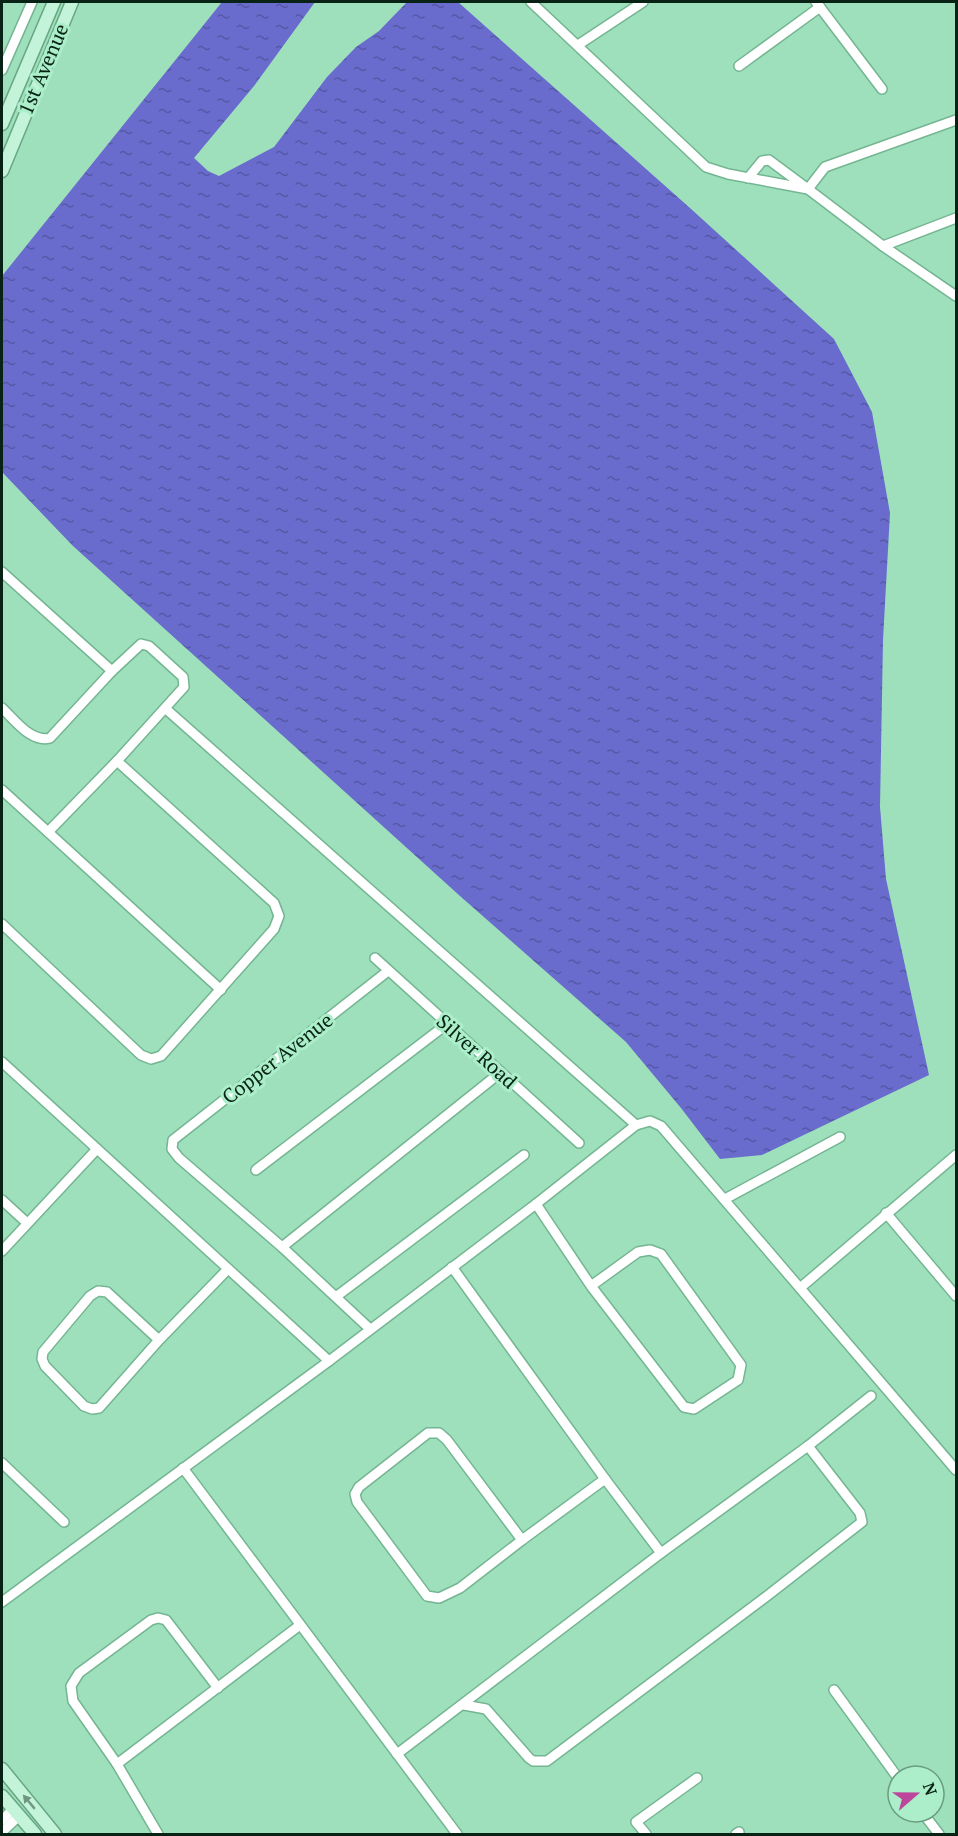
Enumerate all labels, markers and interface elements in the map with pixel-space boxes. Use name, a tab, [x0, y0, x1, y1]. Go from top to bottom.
street label: 1st Avenue	[12, 19, 74, 119]
street label: Copper Avenue	[216, 1006, 338, 1110]
street label: Silver Road	[431, 1008, 523, 1094]
north arrow	[886, 1764, 946, 1824]
text: N	[918, 1779, 943, 1798]
one-way arrow	[23, 1794, 35, 1809]

